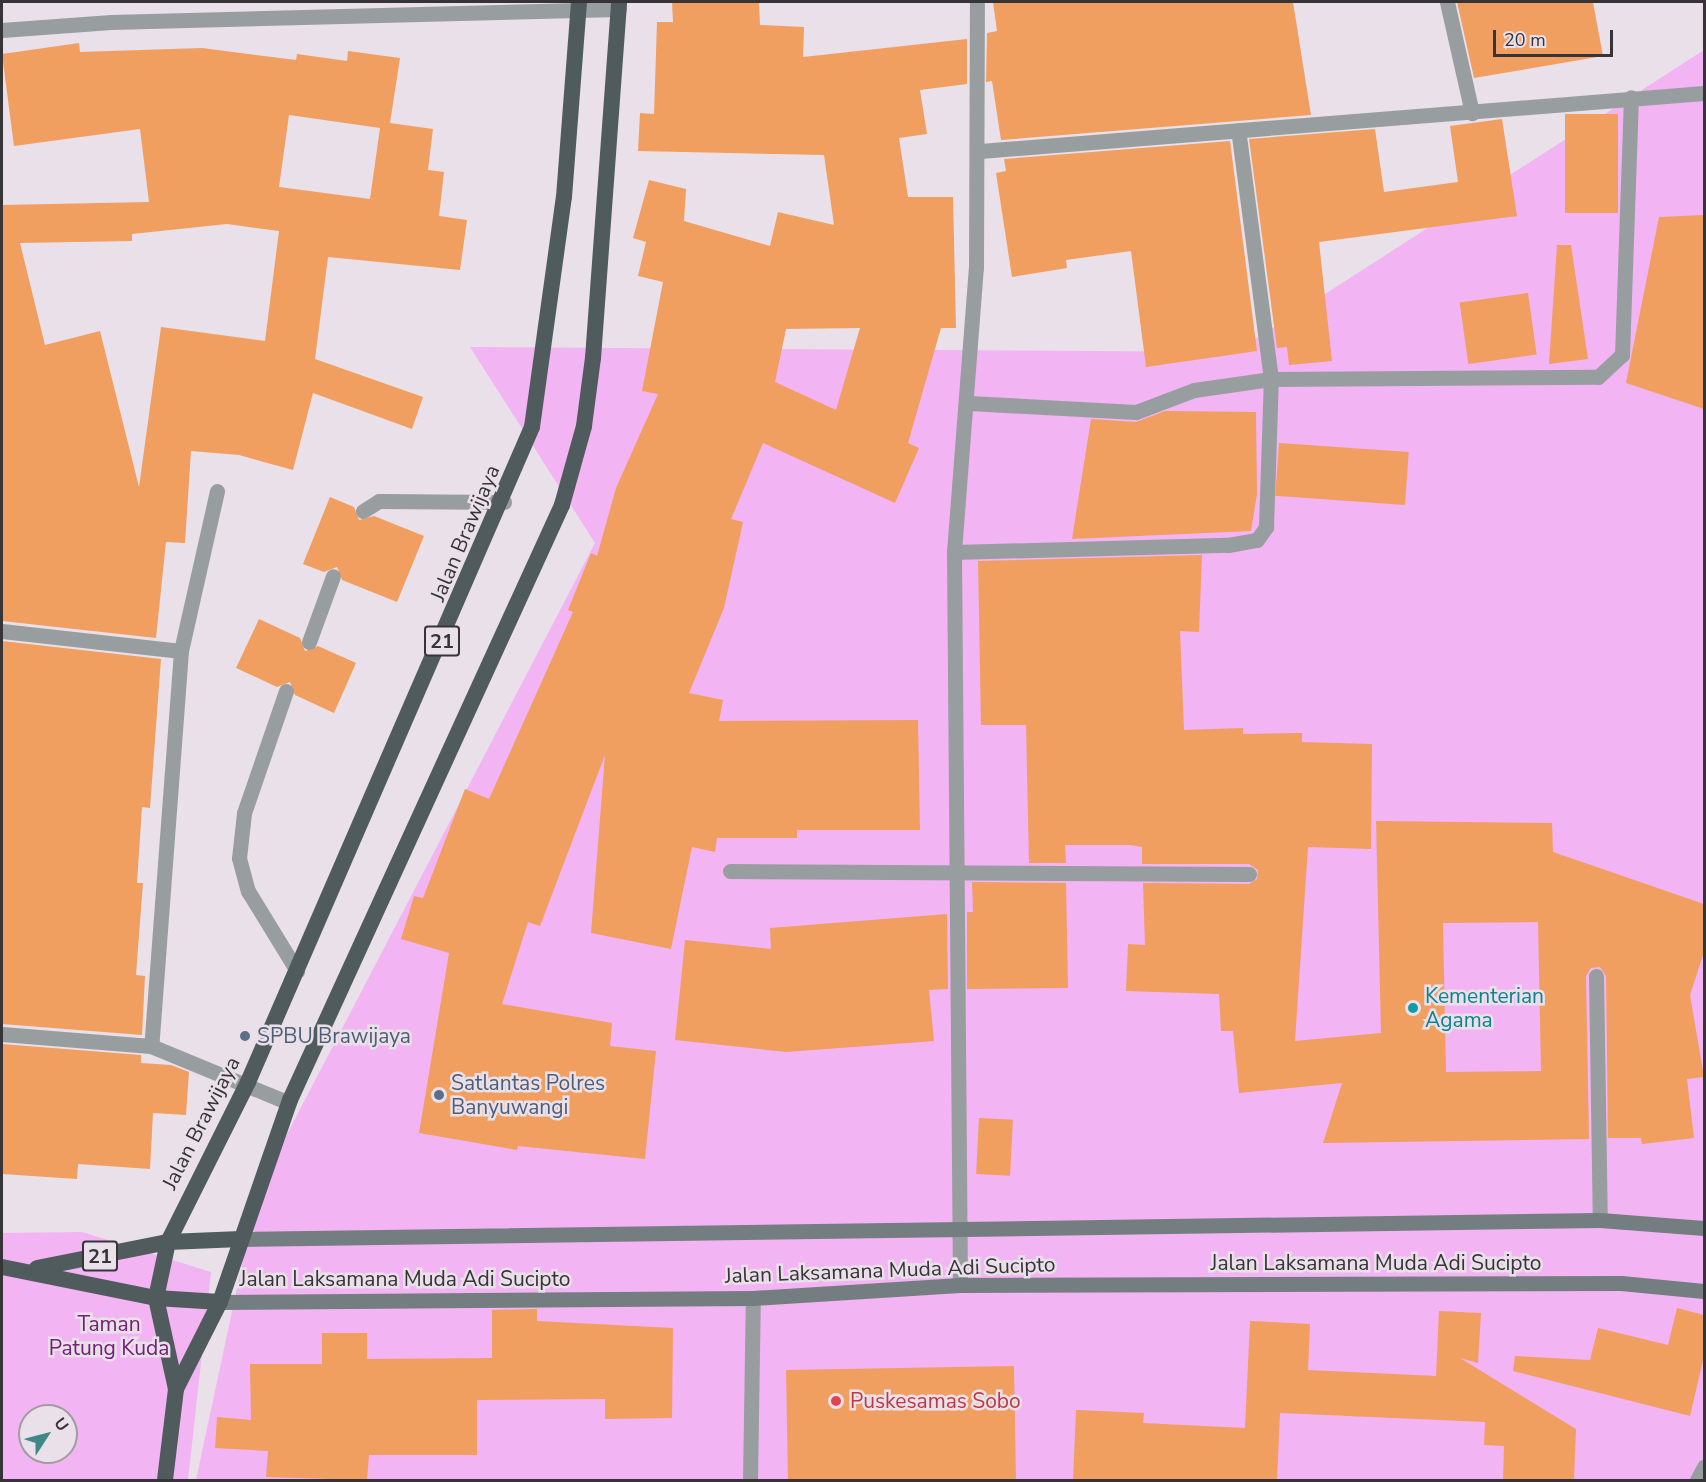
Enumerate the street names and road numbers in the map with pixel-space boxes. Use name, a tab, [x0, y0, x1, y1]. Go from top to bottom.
street label: Jalan Brawijaya	[425, 461, 505, 605]
road number: 21	[424, 624, 460, 658]
street label: Jalan Brawijaya	[157, 1052, 245, 1194]
road number: 21	[82, 1239, 118, 1273]
street label: Jalan Laksamana Muda Adi Sucipto	[1211, 1250, 1541, 1276]
street label: Jalan Laksamana Muda Adi Sucipto	[724, 1252, 1056, 1288]
street label: Jalan Laksamana Muda Adi Sucipto	[240, 1266, 570, 1292]

